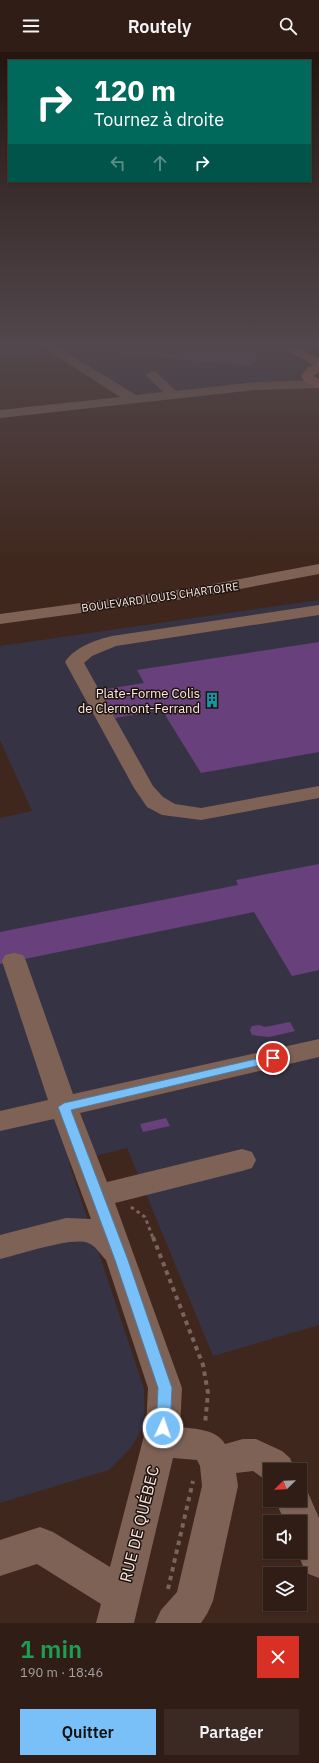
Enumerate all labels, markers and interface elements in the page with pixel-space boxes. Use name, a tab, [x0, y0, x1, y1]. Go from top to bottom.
icon: menu	[20, 15, 42, 37]
text: Routely	[128, 15, 191, 38]
icon: search	[277, 15, 299, 37]
text: 120 m	[94, 72, 176, 109]
icon: right	[28, 76, 80, 128]
text: Tournez à droite	[94, 108, 224, 131]
icon: left	[107, 152, 129, 174]
icon: ahead	[149, 152, 171, 174]
icon: right	[191, 152, 213, 174]
street label: BOULEVARD LOUIS CHARTOIRE	[81, 579, 239, 615]
place label: Plate-Forme Colis de Clermont-Ferrand	[78, 685, 200, 717]
building icon: Plate-Forme Colis de Clermont-Ferrand	[203, 691, 221, 709]
pin	[256, 1041, 290, 1075]
icon: arrive	[262, 1047, 284, 1069]
position arrow	[142, 1407, 184, 1449]
north arrow	[263, 1463, 307, 1507]
map controls	[263, 1463, 307, 1611]
street label: RUE DE QUÉBEC	[114, 1464, 163, 1584]
button: sound	[263, 1515, 307, 1559]
button: layers	[263, 1567, 307, 1611]
text: 1 min	[20, 1633, 82, 1665]
button: close	[257, 1636, 299, 1678]
text: 190 m · 18:46	[20, 1664, 103, 1681]
button: Quitter	[20, 1709, 156, 1755]
button: Partager	[164, 1709, 299, 1755]

